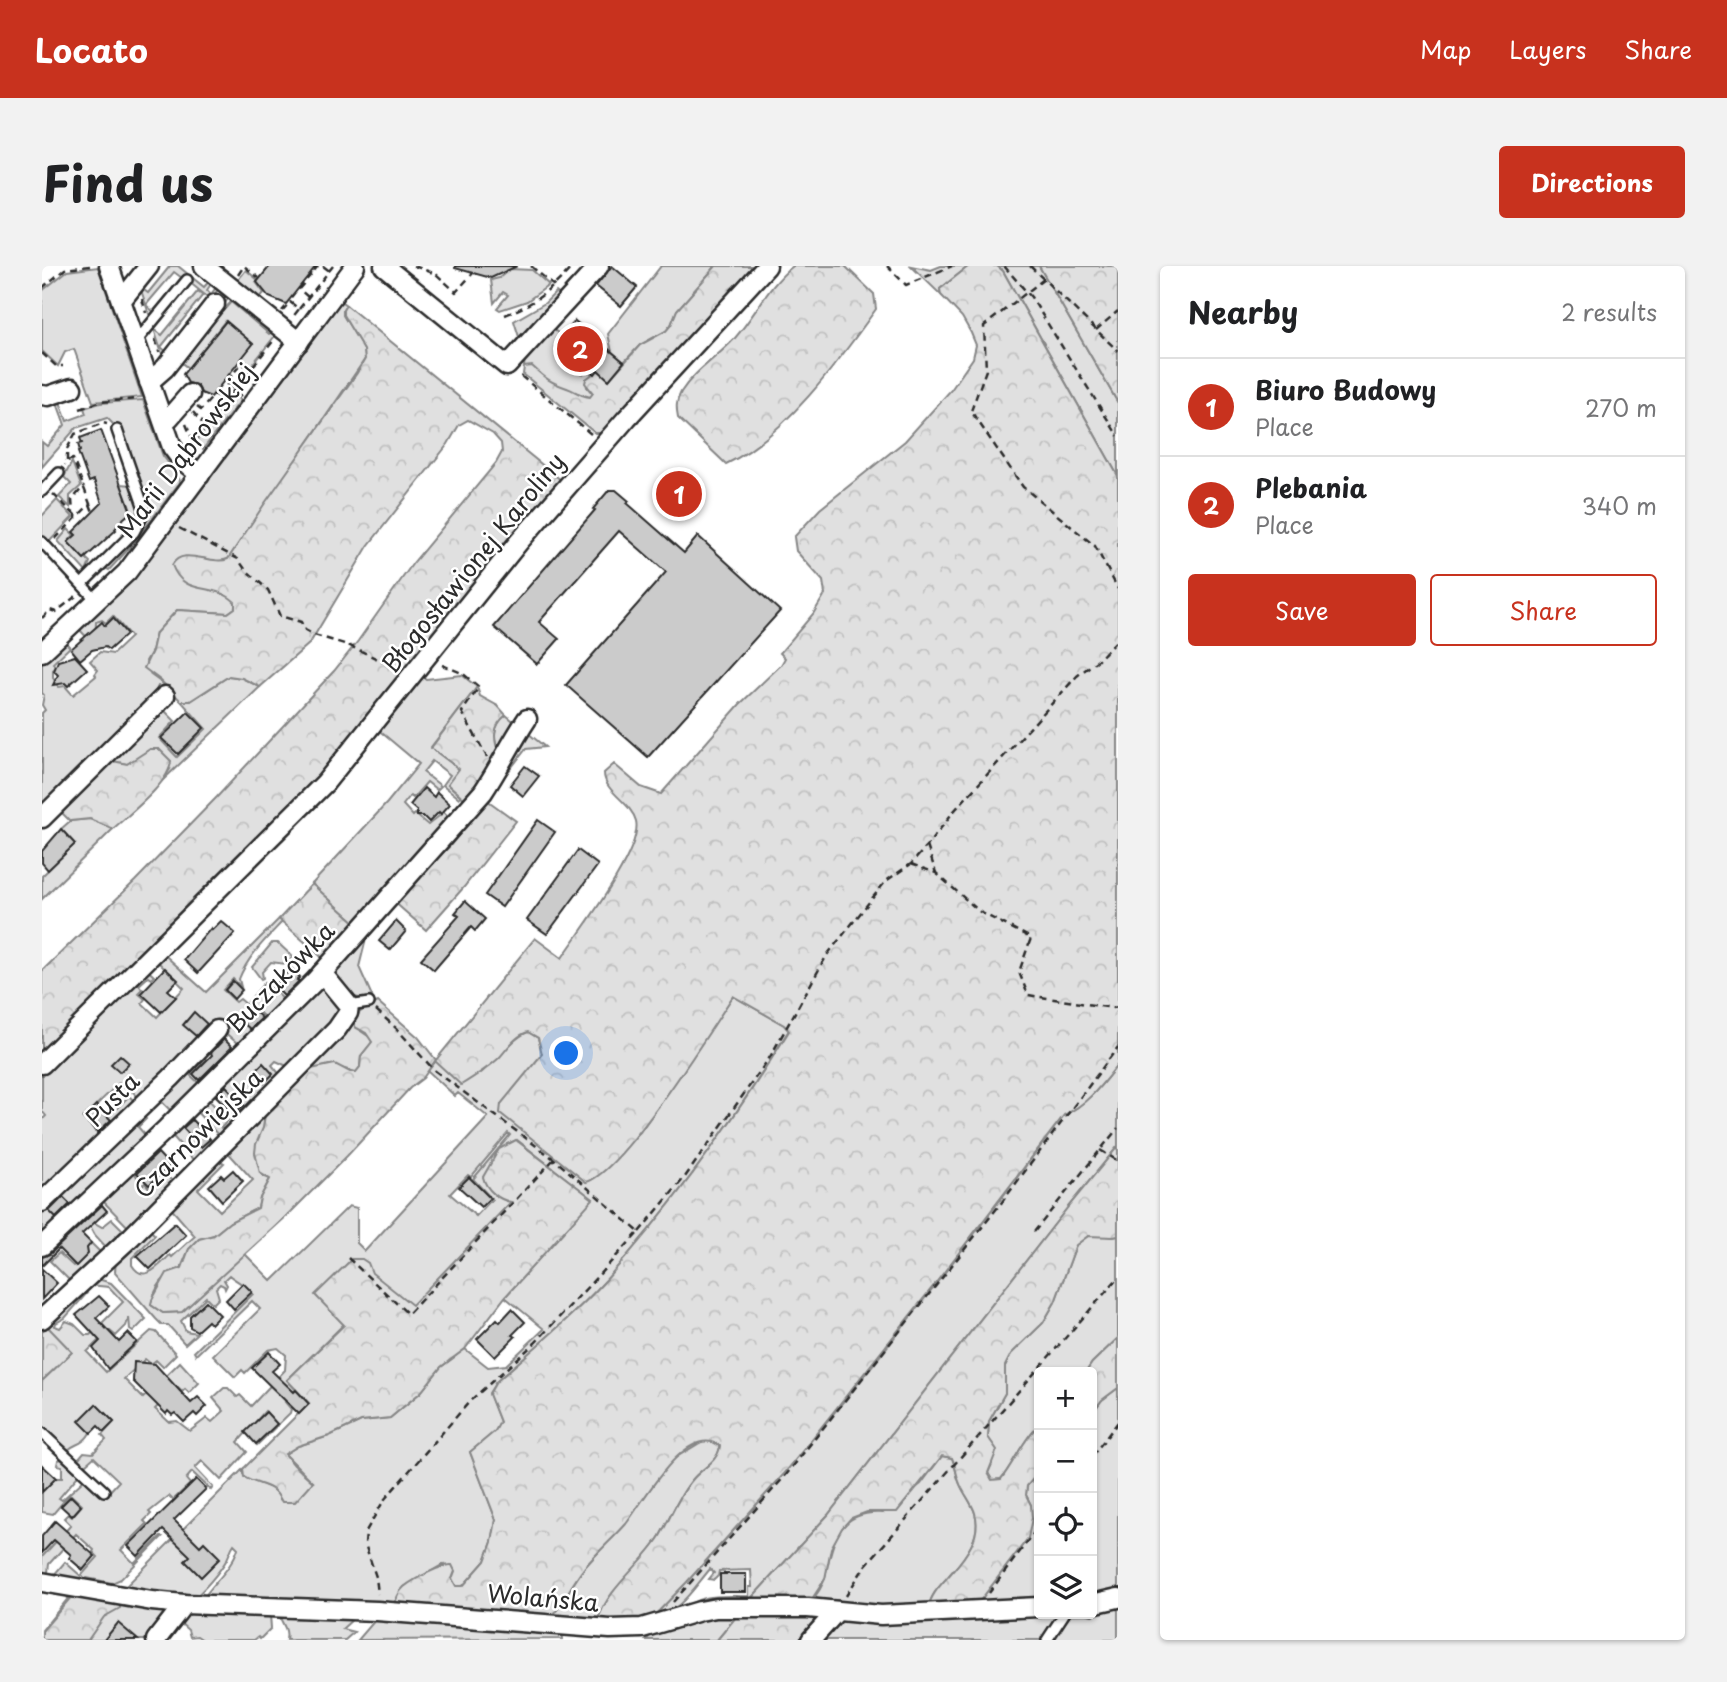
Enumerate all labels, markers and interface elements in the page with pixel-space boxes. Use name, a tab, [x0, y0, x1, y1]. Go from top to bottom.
text: Locato	[35, 24, 148, 74]
text: Map	[1420, 31, 1471, 67]
text: Layers	[1509, 31, 1586, 67]
text: Share	[1624, 31, 1692, 67]
text: Find us	[42, 145, 213, 219]
button: Directions	[1499, 146, 1685, 218]
text: Nearby	[1188, 289, 1298, 334]
text: 2 results	[1561, 294, 1657, 329]
pin: 2	[557, 323, 603, 375]
street label: Marii Dąbrowskiej	[108, 355, 263, 545]
text: Biuro Budowy	[1255, 370, 1436, 409]
text: 1	[1206, 390, 1217, 425]
text: 270 m	[1585, 390, 1657, 425]
text: Place	[1255, 409, 1314, 444]
street label: Błogosławionej Karoliny	[372, 444, 573, 680]
pin: 1	[656, 468, 702, 520]
text: Plebania	[1255, 468, 1367, 507]
text: 2	[1203, 488, 1219, 523]
text: 340 m	[1582, 488, 1657, 523]
text: Place	[1255, 507, 1314, 542]
button: Save	[1188, 574, 1416, 646]
button: Share	[1430, 574, 1657, 646]
street label: Buczakówka	[217, 913, 342, 1040]
your location	[549, 1036, 583, 1070]
street label: Czarnowiejska	[125, 1060, 271, 1206]
street label: Pusta	[76, 1063, 147, 1134]
map controls	[1034, 1367, 1097, 1619]
button: +	[1034, 1367, 1097, 1430]
button: −	[1034, 1430, 1097, 1493]
button: locate	[1034, 1493, 1097, 1556]
button: layers	[1034, 1556, 1097, 1619]
street label: Wolańska	[486, 1574, 601, 1620]

